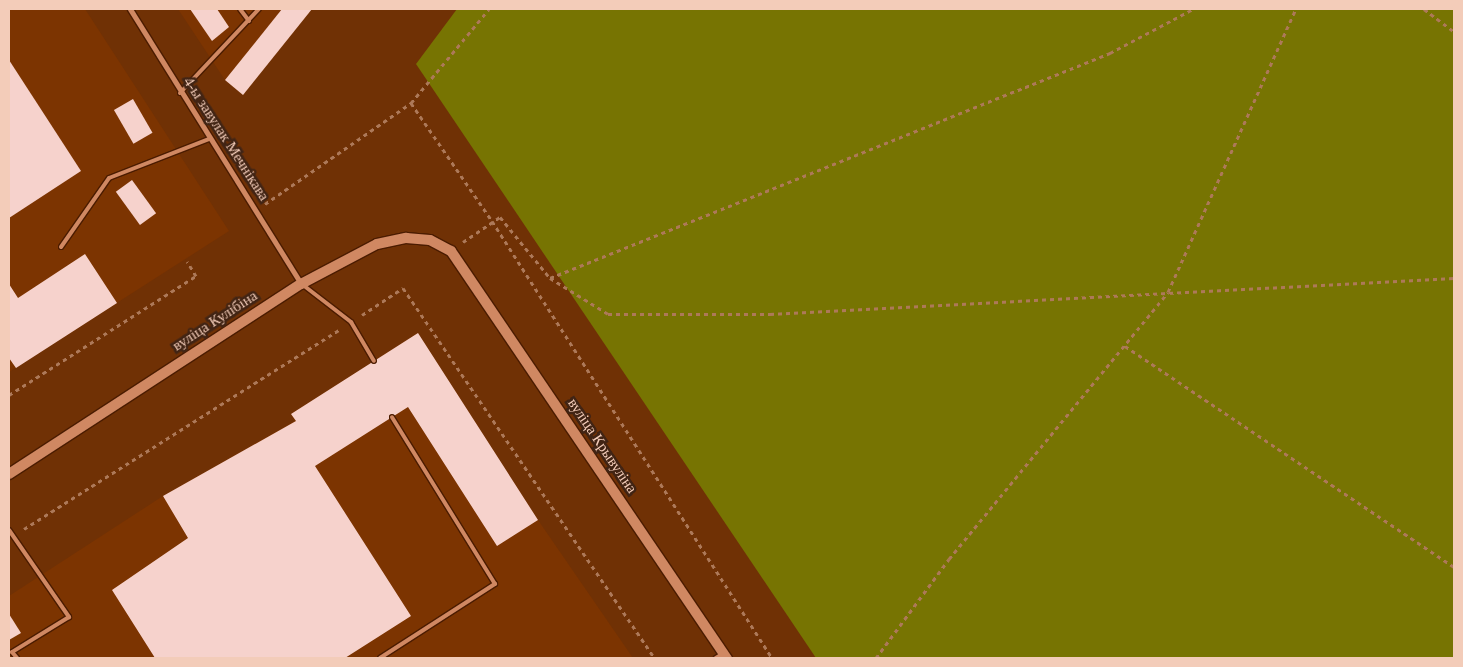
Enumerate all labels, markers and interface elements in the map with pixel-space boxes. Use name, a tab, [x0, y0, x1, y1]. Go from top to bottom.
street label: 4-ы завулак Мечнікава	[179, 74, 273, 204]
street label: вуліца Кулібіна	[169, 287, 261, 355]
street label: вуліца Крывуліна	[564, 395, 640, 497]

